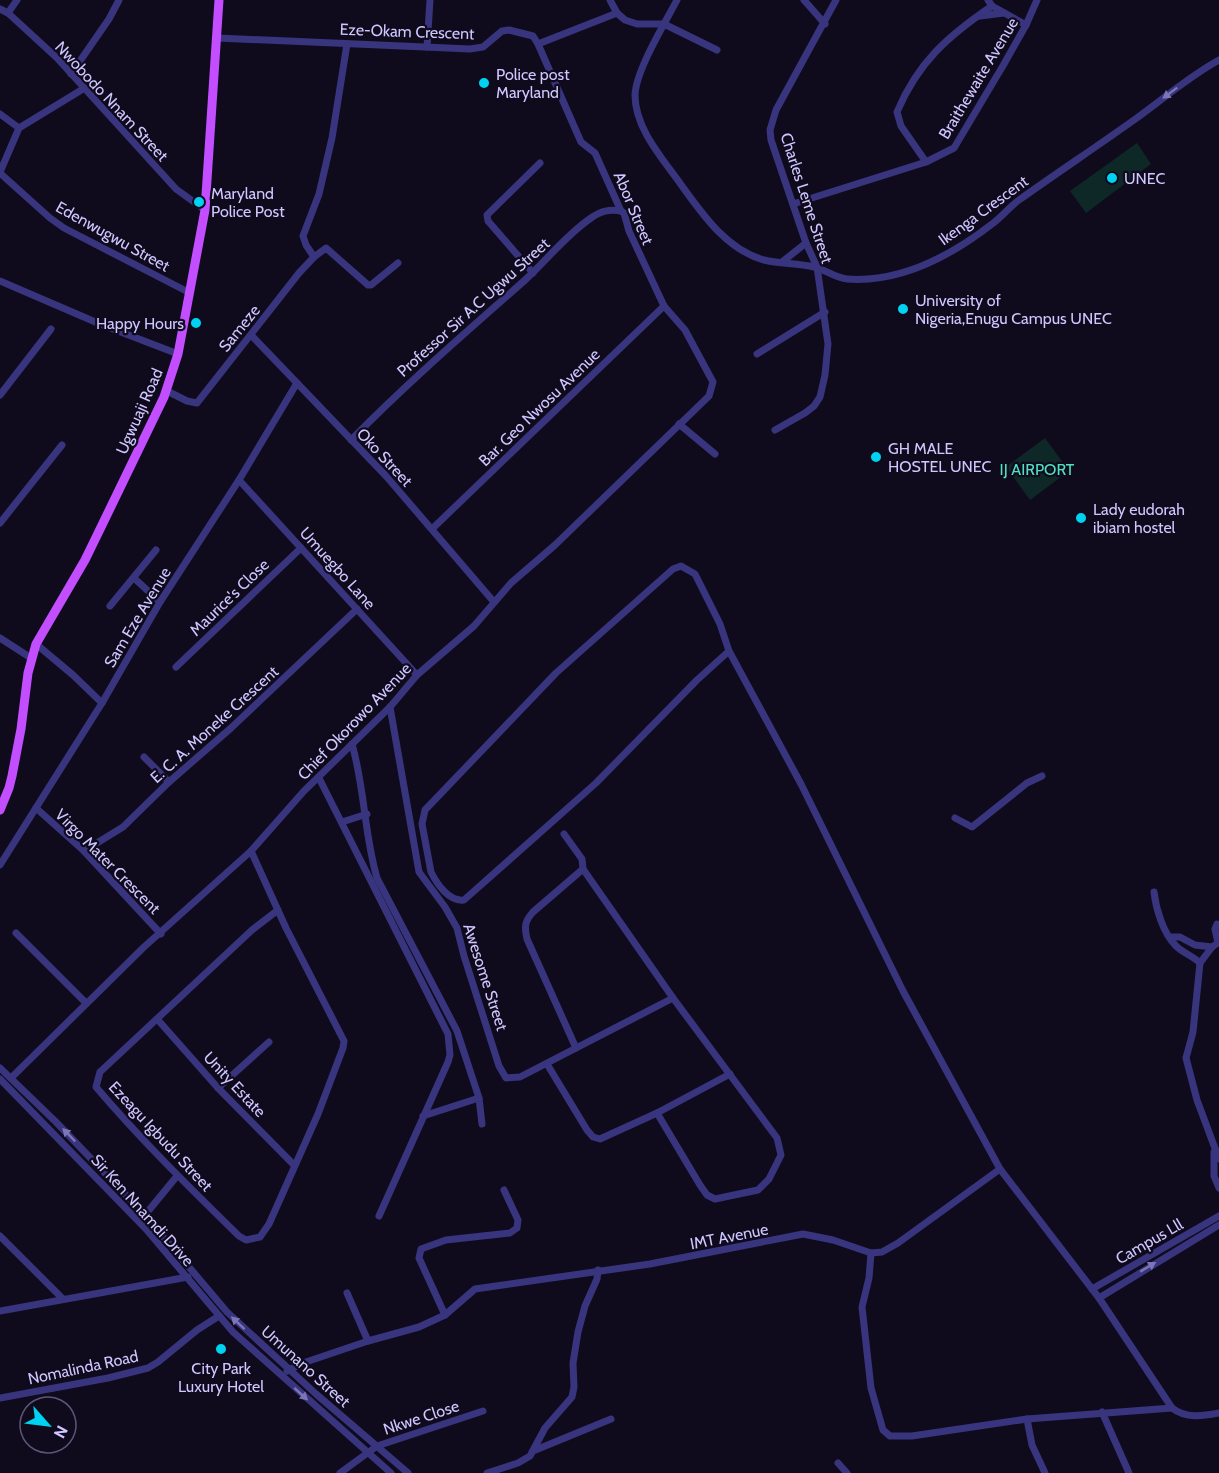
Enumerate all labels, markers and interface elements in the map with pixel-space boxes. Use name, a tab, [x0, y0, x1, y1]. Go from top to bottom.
street label: Braithewaite Avenue	[935, 14, 1022, 142]
street label: Eze-Okam Crescent	[339, 20, 475, 43]
street label: Nwobodo Nnam Street	[51, 37, 172, 166]
place label: Police post Maryland	[496, 65, 570, 102]
marker: Police post Maryland	[477, 76, 491, 90]
one-way arrow	[1163, 86, 1178, 98]
street label: Charles Leme Street	[776, 130, 837, 267]
street label: Abor Street	[610, 169, 658, 248]
place label: UNEC	[1124, 169, 1166, 188]
street label: Ikenga Crescent	[935, 171, 1032, 249]
marker: UNEC	[1105, 171, 1119, 185]
place label: Maryland Police Post	[211, 184, 285, 221]
marker: Maryland Police Post	[192, 195, 206, 209]
street label: Edenwugwu Street	[53, 197, 173, 276]
street label: Professor Sir A.C Ugwu Street	[393, 234, 554, 381]
place label: University of Nigeria,Enugu Campus UNEC	[915, 291, 1112, 328]
street label: Sameze	[215, 301, 264, 356]
marker: University of Nigeria,Enugu Campus UNEC	[896, 302, 910, 316]
place label: Happy Hours	[96, 314, 184, 333]
marker: Happy Hours	[189, 316, 203, 330]
street label: Bar. Geo Nwosu Avenue	[475, 345, 604, 470]
street label: Ugwuaji Road	[112, 365, 167, 457]
street label: Oko Street	[353, 424, 417, 491]
place label: GH MALE HOSTEL UNEC	[888, 439, 992, 476]
marker: GH MALE HOSTEL UNEC	[869, 450, 883, 464]
park label: IJ AIRPORT	[1000, 460, 1075, 479]
place label: Lady eudorah ibiam hostel	[1093, 500, 1185, 537]
marker: Lady eudorah ibiam hostel	[1074, 511, 1088, 525]
street label: Umuegbo Lane	[296, 523, 379, 613]
street label: Maurice's Close	[186, 555, 273, 640]
street label: Sam Eze Avenue	[100, 564, 175, 671]
street label: Chief Okorowo Avenue	[294, 659, 415, 784]
street label: E. C. A. Moneke Crescent	[146, 661, 283, 787]
street label: Virgo Mater Crescent	[51, 805, 165, 918]
street label: Awesome Street	[459, 921, 512, 1034]
street label: Unity Estate	[200, 1048, 270, 1121]
street label: Ezeagu Igbudu Street	[105, 1078, 217, 1196]
one-way arrow	[62, 1128, 76, 1143]
street label: Sir Ken Nnamdi Drive	[87, 1150, 198, 1270]
street label: Campus Lll	[1112, 1214, 1187, 1268]
street label: IMT Avenue	[688, 1220, 770, 1253]
one-way arrow	[1140, 1262, 1156, 1273]
one-way arrow	[231, 1316, 246, 1330]
street label: Umunano Street	[257, 1322, 354, 1412]
marker: City Park Luxury Hotel	[214, 1342, 228, 1356]
street label: Nomalinda Road	[26, 1346, 140, 1388]
place label: City Park Luxury Hotel	[178, 1359, 264, 1396]
one-way arrow	[294, 1387, 309, 1401]
north arrow	[18, 1395, 78, 1455]
street label: Nkwe Close	[381, 1396, 462, 1439]
text: N	[50, 1422, 72, 1441]

